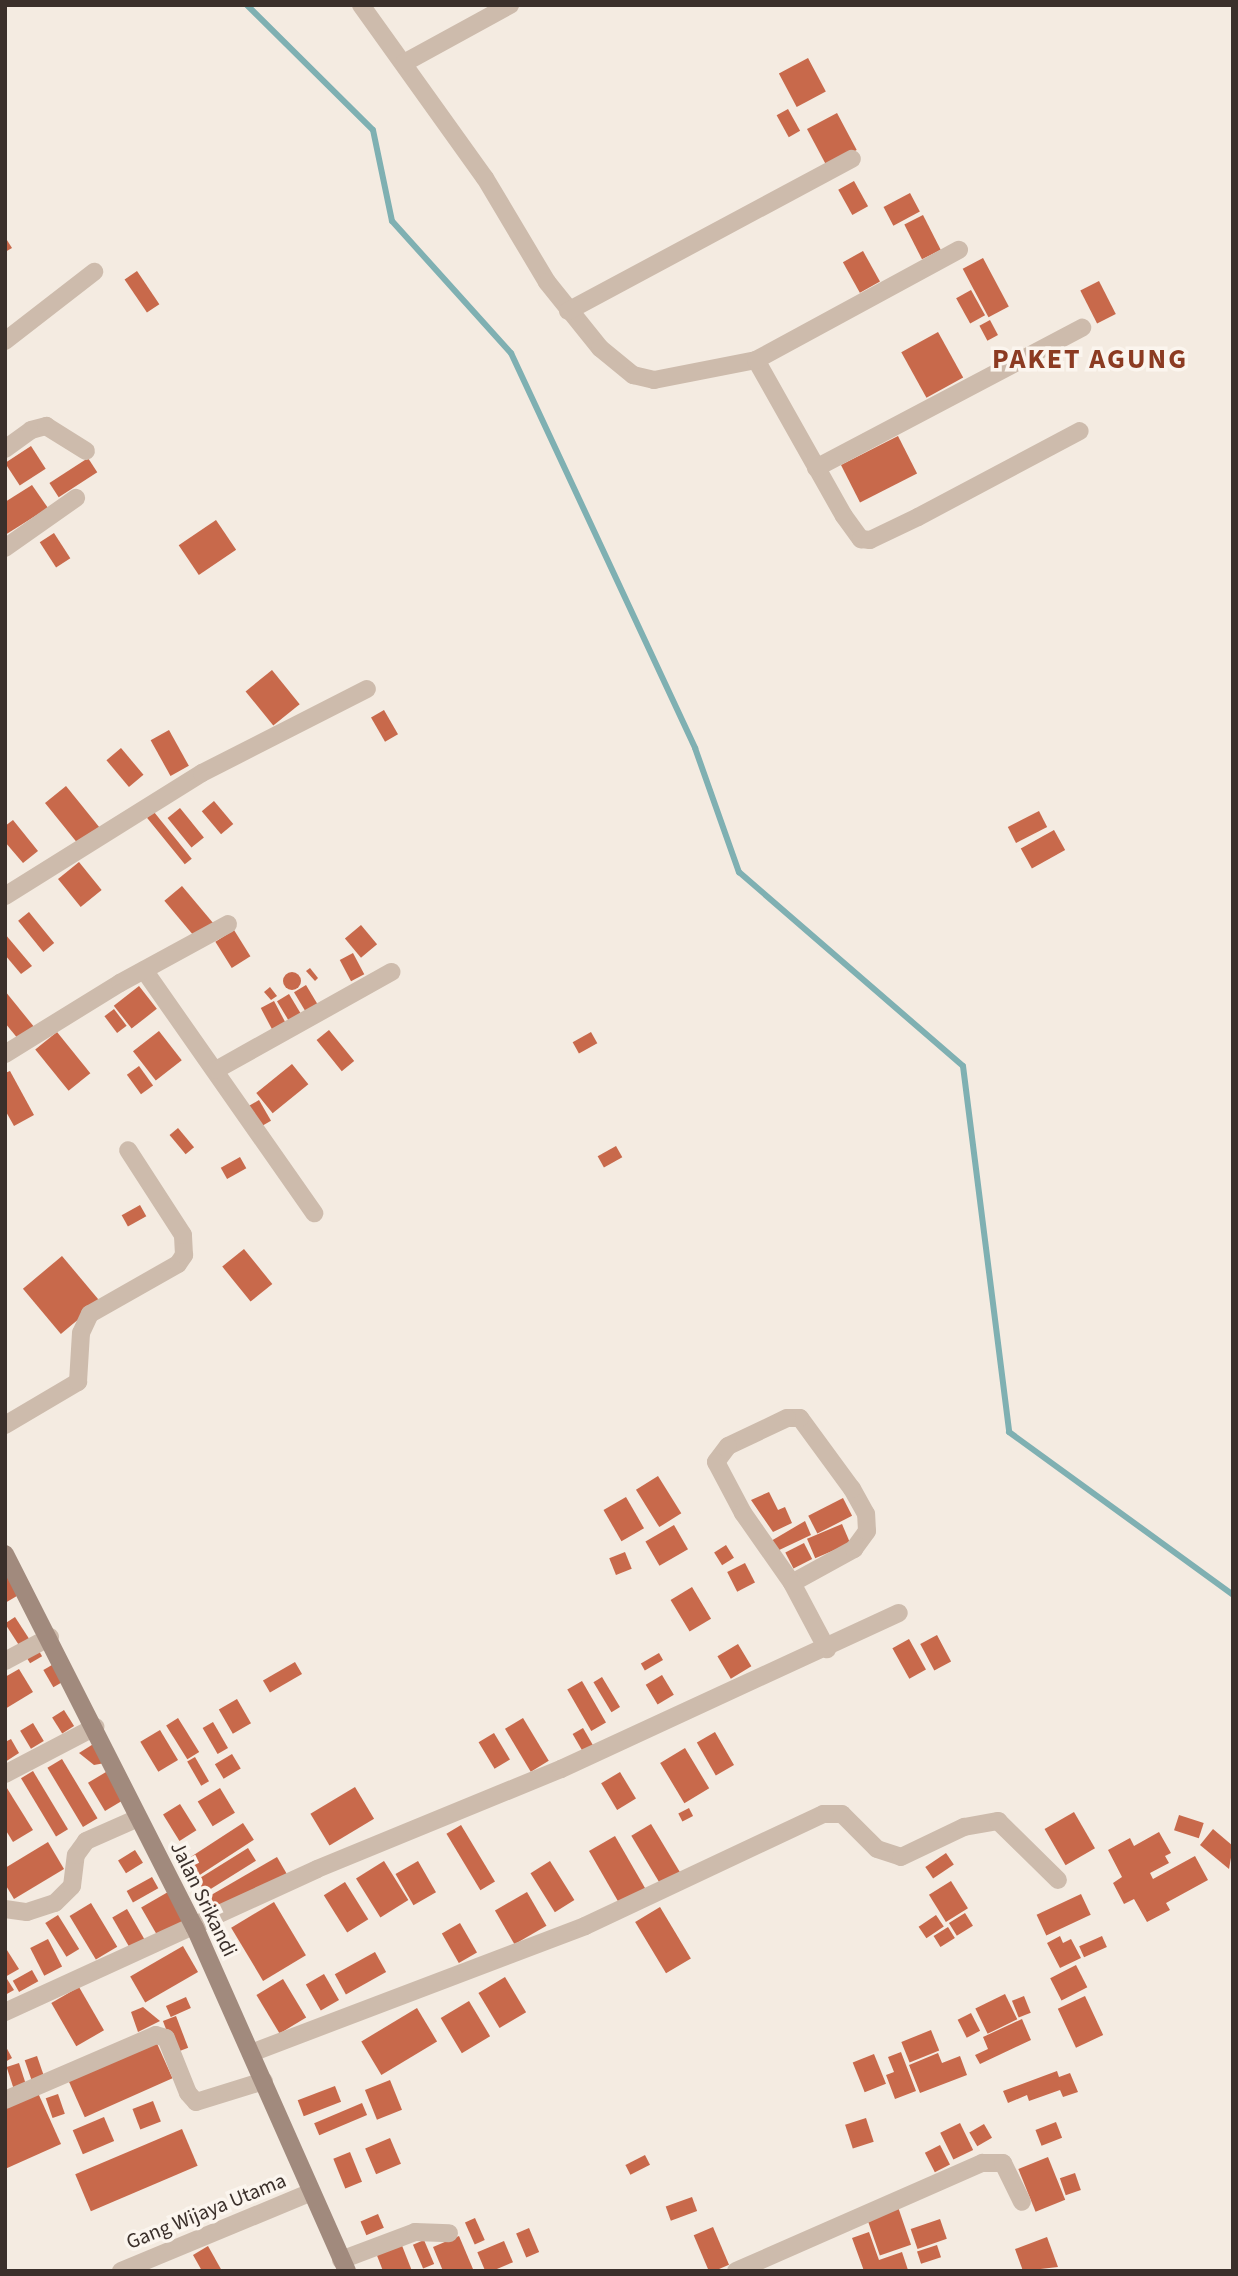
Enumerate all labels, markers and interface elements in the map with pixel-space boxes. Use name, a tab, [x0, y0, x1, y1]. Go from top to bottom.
district label: PAKET AGUNG	[993, 342, 1187, 376]
street label: Jalan Srikandi	[165, 1837, 243, 1961]
street label: Gang Wijaya Utama	[122, 2167, 290, 2255]

